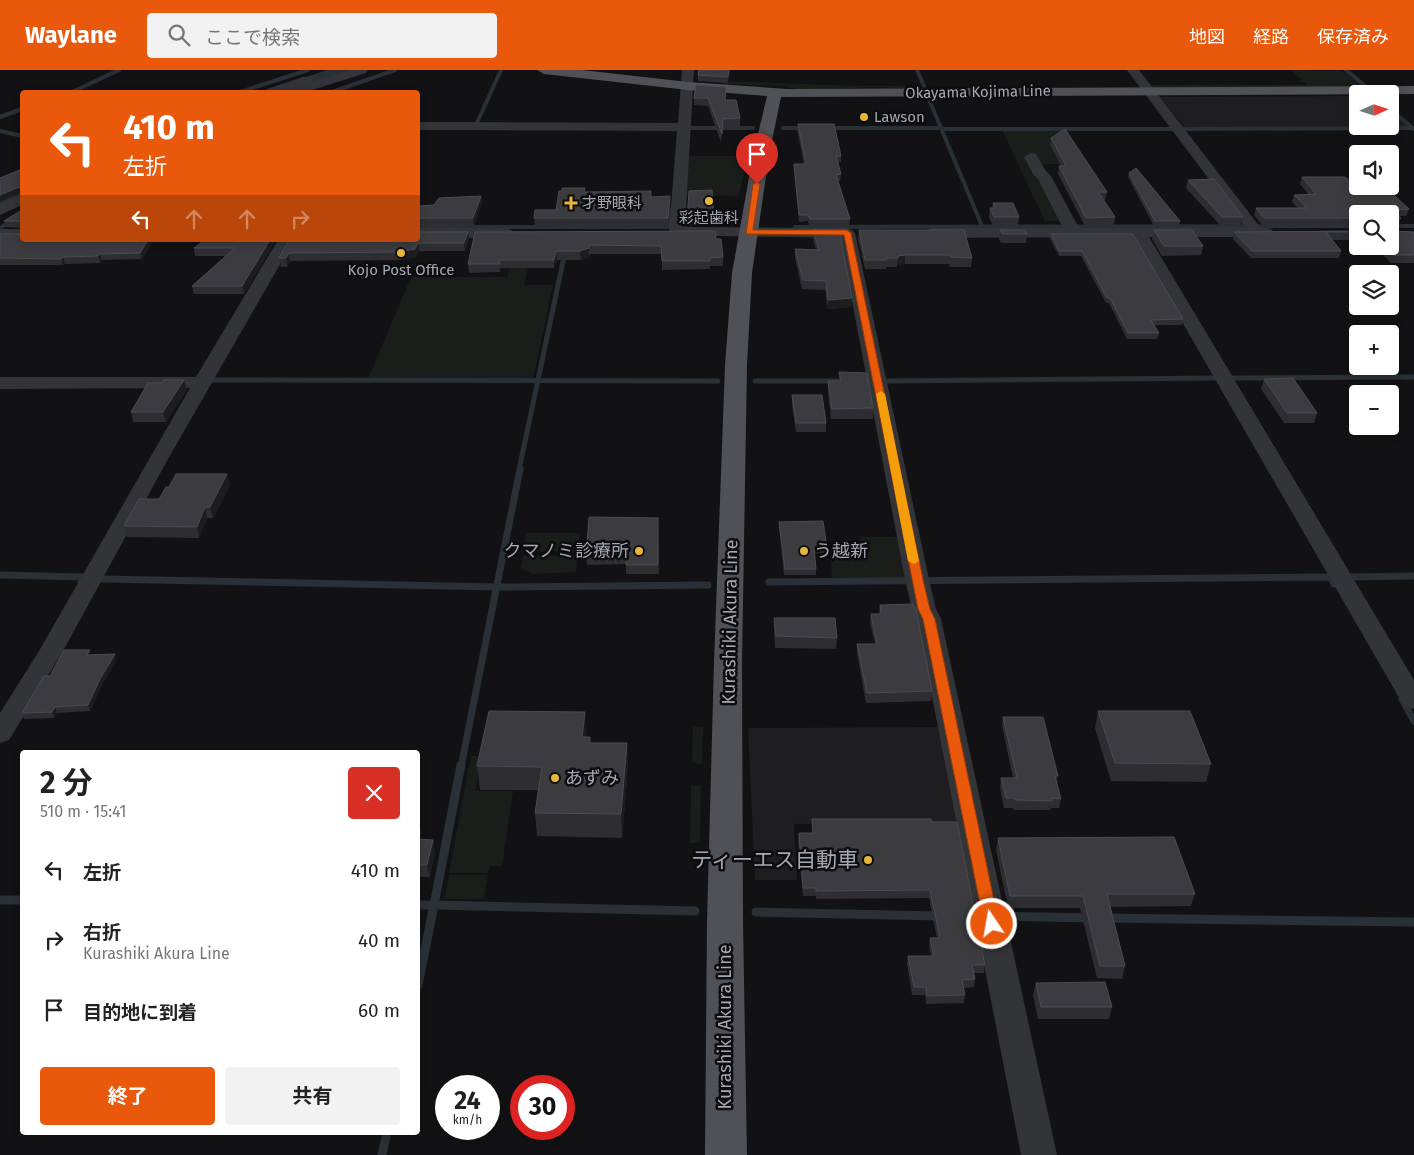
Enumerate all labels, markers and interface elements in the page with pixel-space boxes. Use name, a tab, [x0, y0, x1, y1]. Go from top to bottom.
search box	[147, 13, 497, 58]
text: Waylane	[25, 21, 117, 49]
icon: search	[165, 21, 193, 49]
text: ここで検索	[205, 26, 300, 49]
text: 地図	[1189, 26, 1225, 48]
text: 経路	[1253, 26, 1289, 48]
text: 保存済み	[1317, 26, 1389, 48]
street label: Okayama Kojima Line	[905, 82, 1051, 102]
north arrow	[1349, 85, 1399, 135]
map controls	[1349, 85, 1399, 435]
text: 410 m	[123, 106, 215, 148]
place label: Lawson	[874, 108, 925, 126]
icon: left	[40, 110, 105, 175]
marker: Lawson	[858, 111, 870, 123]
pin	[736, 133, 778, 184]
icon: arrive	[743, 140, 771, 168]
button: sound	[1349, 145, 1399, 195]
text: 左折	[123, 153, 167, 180]
place label: 才野眼科	[582, 194, 642, 212]
marker: 彩起歯科	[703, 195, 715, 207]
marker: 才野眼科	[564, 196, 578, 210]
icon: left	[127, 205, 155, 233]
icon: ahead	[180, 205, 208, 233]
icon: ahead	[233, 205, 261, 233]
icon: right	[286, 205, 314, 233]
button: search	[1349, 205, 1399, 255]
place label: 彩起歯科	[679, 209, 739, 227]
marker: Kojo Post Office	[395, 247, 407, 259]
place label: Kojo Post Office	[348, 261, 454, 279]
button: layers	[1349, 265, 1399, 315]
button: +	[1349, 325, 1399, 375]
button: −	[1349, 385, 1399, 435]
street label: Kurashiki Akura Line	[718, 539, 742, 705]
place label: クマノミ診療所	[504, 540, 629, 562]
place label: う越新	[814, 540, 868, 562]
marker: クマノミ診療所	[633, 545, 645, 557]
marker: う越新	[798, 545, 810, 557]
text: 2 分	[40, 765, 93, 801]
button: close	[348, 767, 400, 819]
place label: あずみ	[565, 767, 619, 789]
marker: あずみ	[549, 772, 561, 784]
text: 510 m · 15:41	[40, 802, 127, 821]
place label: ティーエス自動車	[691, 847, 858, 873]
marker: ティーエス自動車	[862, 854, 874, 866]
icon: left	[40, 856, 68, 884]
text: 410 m	[351, 859, 400, 882]
text: 左折	[83, 861, 121, 884]
position arrow	[965, 897, 1017, 949]
text: 右折	[83, 921, 121, 944]
icon: right	[40, 926, 68, 954]
text: 40 m	[358, 929, 400, 952]
text: Kurashiki Akura Line	[83, 944, 230, 963]
street label: Kurashiki Akura Line	[714, 944, 736, 1110]
icon: arrive	[40, 996, 68, 1024]
text: 60 m	[358, 999, 400, 1022]
text: 目的地に到着	[83, 1001, 197, 1024]
button: 終了	[40, 1067, 215, 1125]
button: 共有	[225, 1067, 400, 1125]
speed limit sign: 30	[510, 1075, 575, 1140]
text: 24	[454, 1086, 481, 1116]
text: km/h	[453, 1113, 482, 1127]

